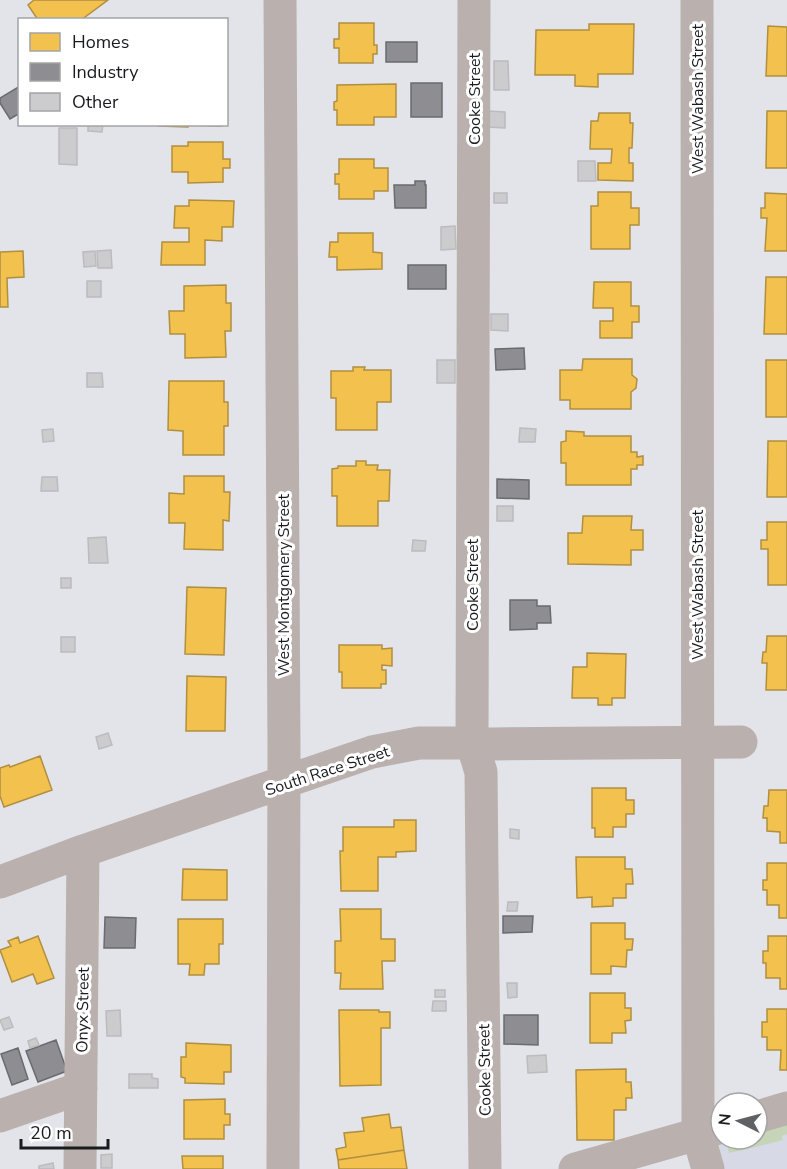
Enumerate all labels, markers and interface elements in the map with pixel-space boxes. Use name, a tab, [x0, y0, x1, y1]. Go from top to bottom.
legend	[18, 18, 228, 126]
street label: West Wabash Street	[687, 24, 709, 174]
text: Homes	[72, 30, 129, 54]
street label: Cooke Street	[464, 53, 486, 145]
text: Industry	[72, 60, 139, 84]
text: Other	[72, 90, 119, 114]
street label: West Montgomery Street	[273, 493, 295, 676]
street label: West Wabash Street	[687, 510, 709, 660]
street label: Cooke Street	[462, 539, 484, 631]
street label: South Race Street	[262, 740, 393, 801]
street label: Onyx Street	[71, 967, 95, 1053]
street label: Cooke Street	[473, 1023, 497, 1116]
north arrow	[709, 1091, 769, 1151]
scale bar	[21, 1112, 108, 1150]
text: N	[714, 1112, 737, 1127]
text: 20 m	[30, 1121, 72, 1145]

